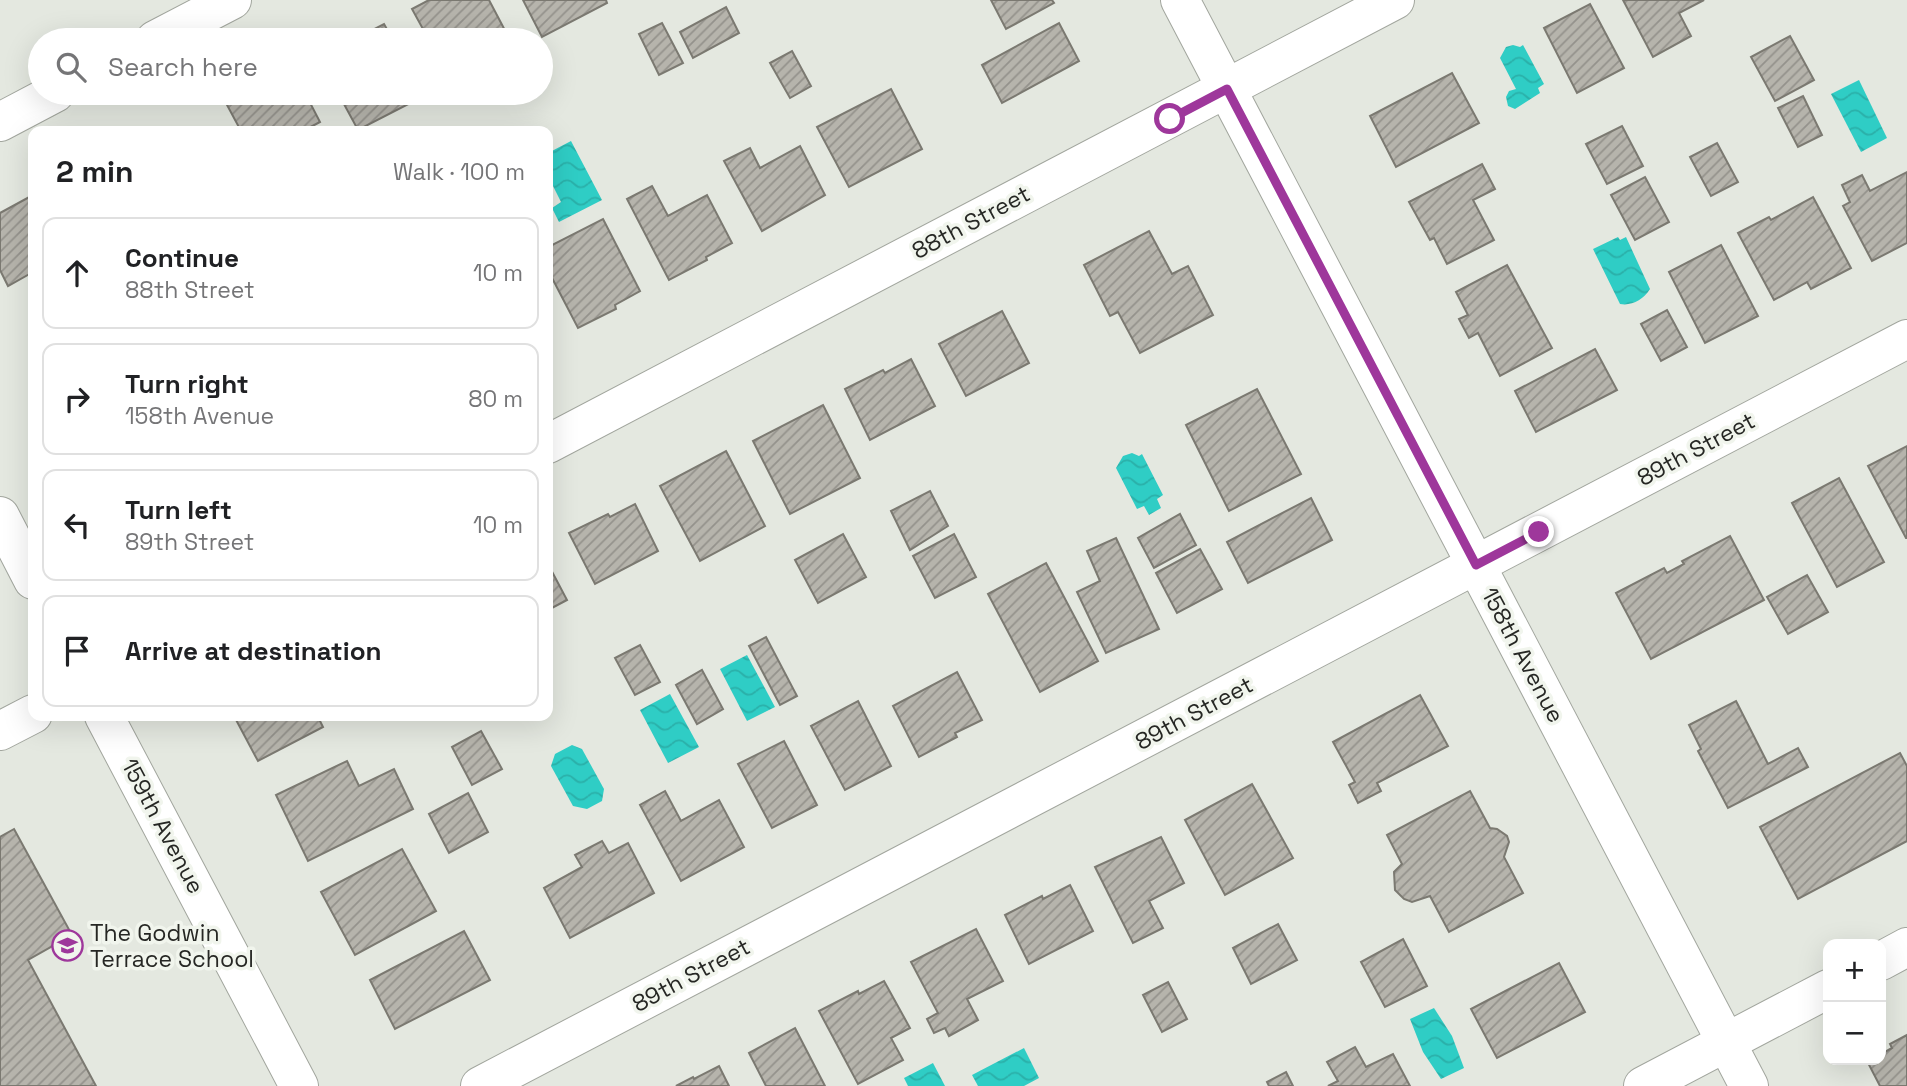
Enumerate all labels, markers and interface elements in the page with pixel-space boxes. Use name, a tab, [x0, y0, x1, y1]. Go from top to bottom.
search box	[28, 28, 553, 105]
icon: search	[52, 48, 90, 86]
text: Search here	[108, 50, 258, 84]
route start	[1154, 103, 1185, 134]
text: 2 min	[56, 152, 134, 191]
text: Walk · 100 m	[393, 157, 525, 187]
street label: 88th Street	[907, 178, 1035, 266]
text: Continue	[125, 241, 239, 275]
icon: ahead	[58, 254, 96, 292]
text: 10 m	[473, 258, 523, 288]
text: 88th Street	[125, 275, 255, 305]
text: Turn right	[125, 367, 249, 401]
icon: right	[58, 380, 96, 418]
text: 80 m	[468, 384, 523, 414]
text: 158th Avenue	[125, 401, 274, 431]
street label: 89th Street	[1632, 405, 1760, 493]
text: Turn left	[125, 493, 232, 527]
icon: left	[58, 506, 96, 544]
text: 10 m	[473, 510, 523, 540]
route end	[1523, 516, 1554, 547]
text: 89th Street	[125, 527, 254, 557]
street label: 158th Avenue	[1475, 582, 1571, 728]
icon: arrive	[58, 632, 96, 670]
text: Arrive at destination	[125, 634, 382, 668]
street label: 89th Street	[1130, 669, 1258, 757]
street label: 159th Avenue	[115, 753, 211, 899]
place label: The Godwin Terrace School	[90, 918, 254, 974]
school or university icon: The Godwin Terrace School	[50, 929, 84, 963]
street label: 89th Street	[627, 931, 755, 1019]
map controls	[1823, 939, 1886, 1065]
button: +	[1823, 939, 1886, 1002]
button: −	[1823, 1002, 1886, 1065]

